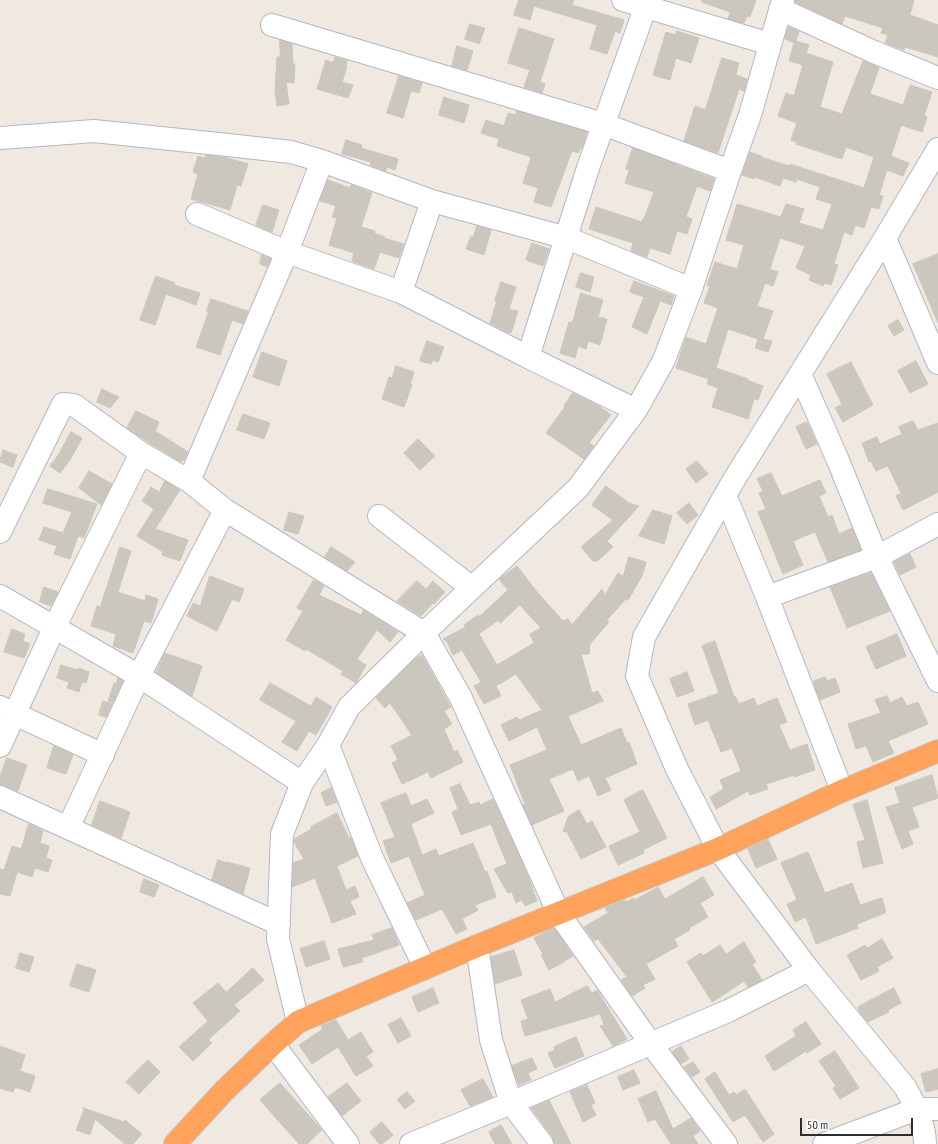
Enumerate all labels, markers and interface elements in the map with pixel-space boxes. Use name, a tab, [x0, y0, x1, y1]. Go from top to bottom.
scale bar	[802, 1110, 915, 1136]
text: 50 m	[807, 1117, 828, 1132]

